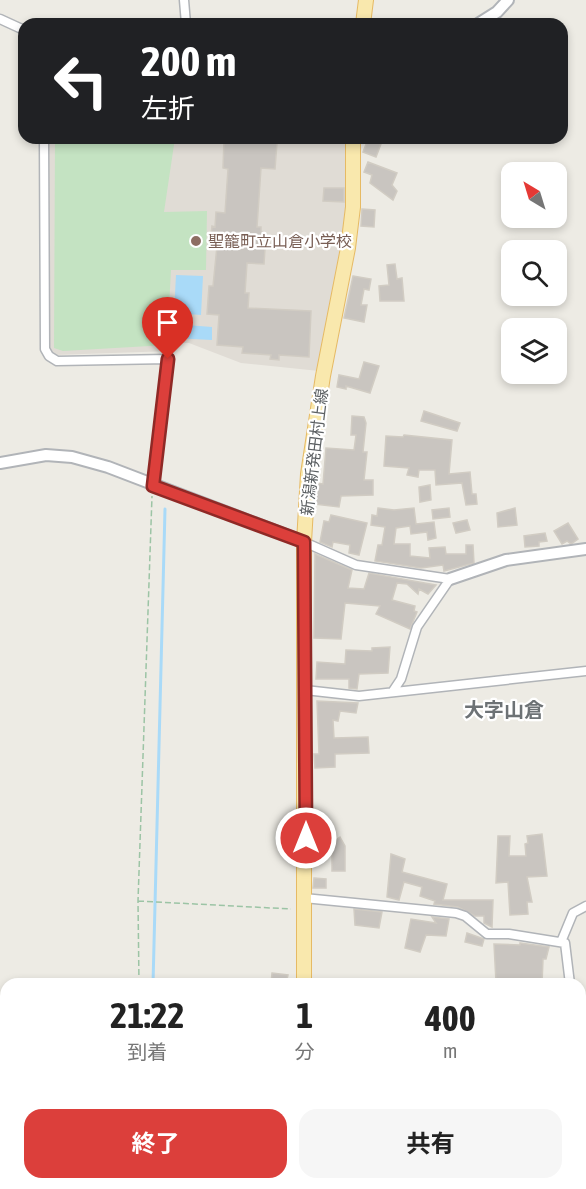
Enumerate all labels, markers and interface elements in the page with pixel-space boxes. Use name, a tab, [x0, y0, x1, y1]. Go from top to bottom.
text: 200 m	[141, 37, 236, 85]
icon: left	[42, 42, 120, 120]
text: 左折	[141, 93, 195, 124]
north arrow	[501, 162, 567, 228]
map controls	[501, 162, 567, 384]
place label: 聖籠町立山倉小学校	[208, 232, 352, 250]
marker: 聖籠町立山倉小学校	[189, 234, 203, 248]
button: search	[501, 240, 567, 306]
pin	[142, 297, 193, 359]
icon: arrive	[151, 306, 184, 339]
button: layers	[501, 318, 567, 384]
street label: 新潟新発田村上線	[297, 387, 331, 517]
district label: 大字山倉	[464, 698, 544, 721]
position arrow	[274, 806, 338, 870]
text: 21:22	[110, 994, 184, 1036]
text: 1	[296, 994, 313, 1036]
text: 400	[425, 997, 476, 1039]
text: m	[443, 1039, 458, 1062]
text: 到着	[127, 1040, 167, 1063]
text: 分	[295, 1040, 315, 1063]
button: 終了	[24, 1109, 287, 1178]
button: 共有	[299, 1109, 562, 1178]

